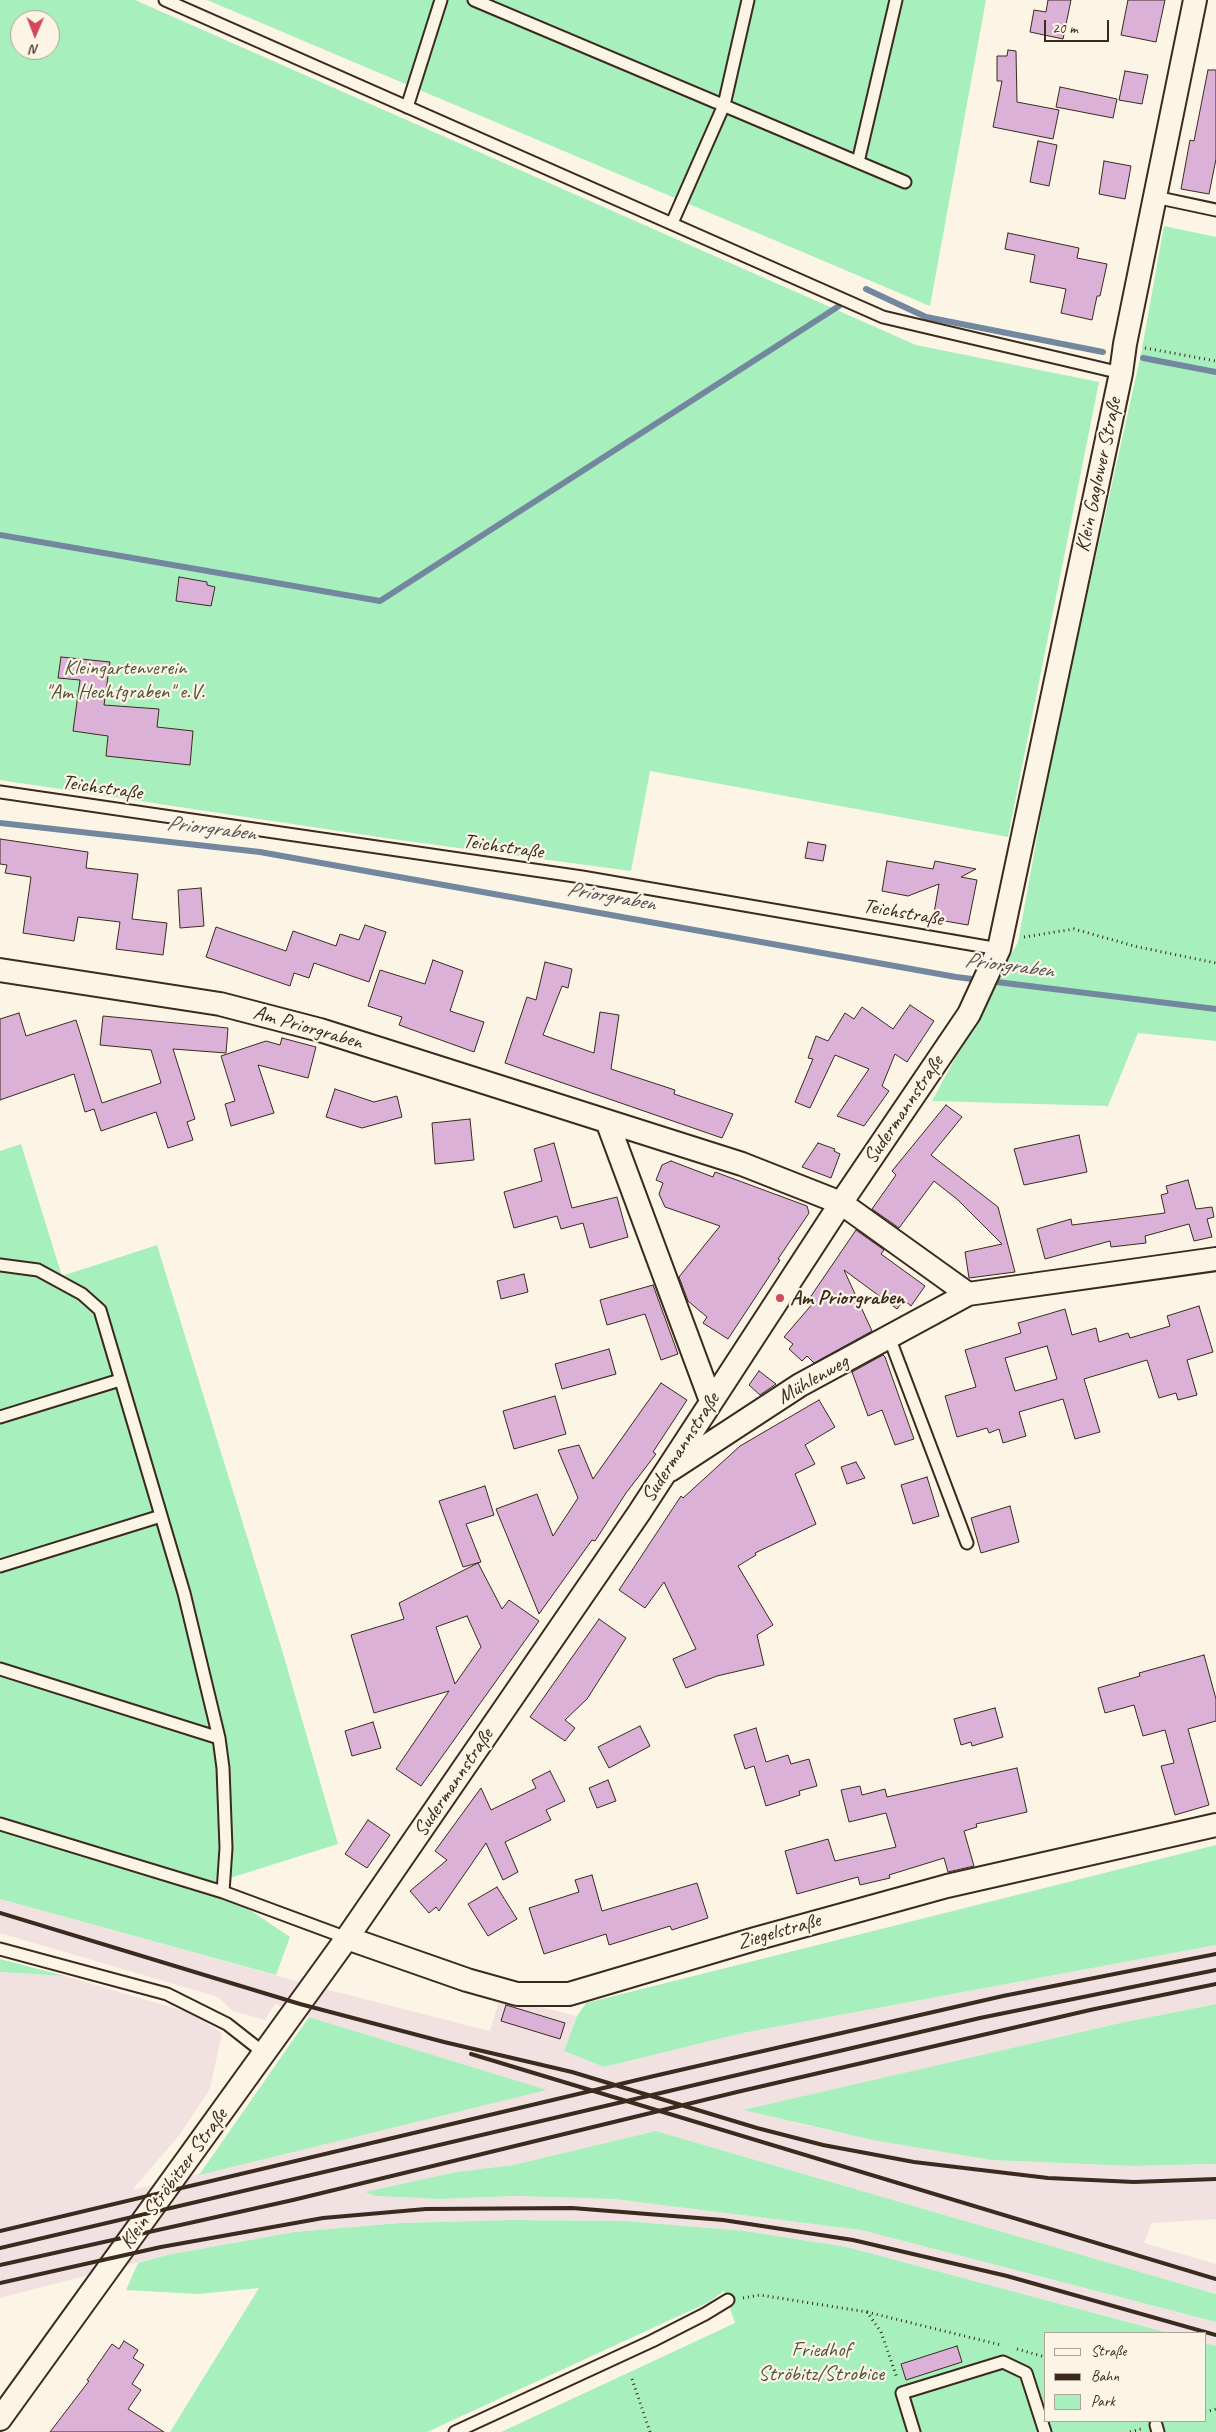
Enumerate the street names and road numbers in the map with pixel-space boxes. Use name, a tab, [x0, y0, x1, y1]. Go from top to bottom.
street label: Klein Gaglower Straße	[1070, 396, 1128, 554]
street label: Teichstraße	[60, 770, 144, 806]
street label: Teichstraße	[461, 829, 545, 865]
street label: Teichstraße	[861, 894, 945, 932]
street label: Am Priorgraben	[250, 1000, 366, 1056]
street label: Sudermannstraße	[858, 1051, 950, 1169]
street label: Mühlenweg	[773, 1350, 853, 1410]
street label: Sudermannstraße	[636, 1389, 726, 1507]
street label: Sudermannstraße	[408, 1724, 500, 1842]
street label: Ziegelstraße	[734, 1908, 824, 1956]
street label: Klein Ströbitzer Straße	[115, 2104, 233, 2254]

